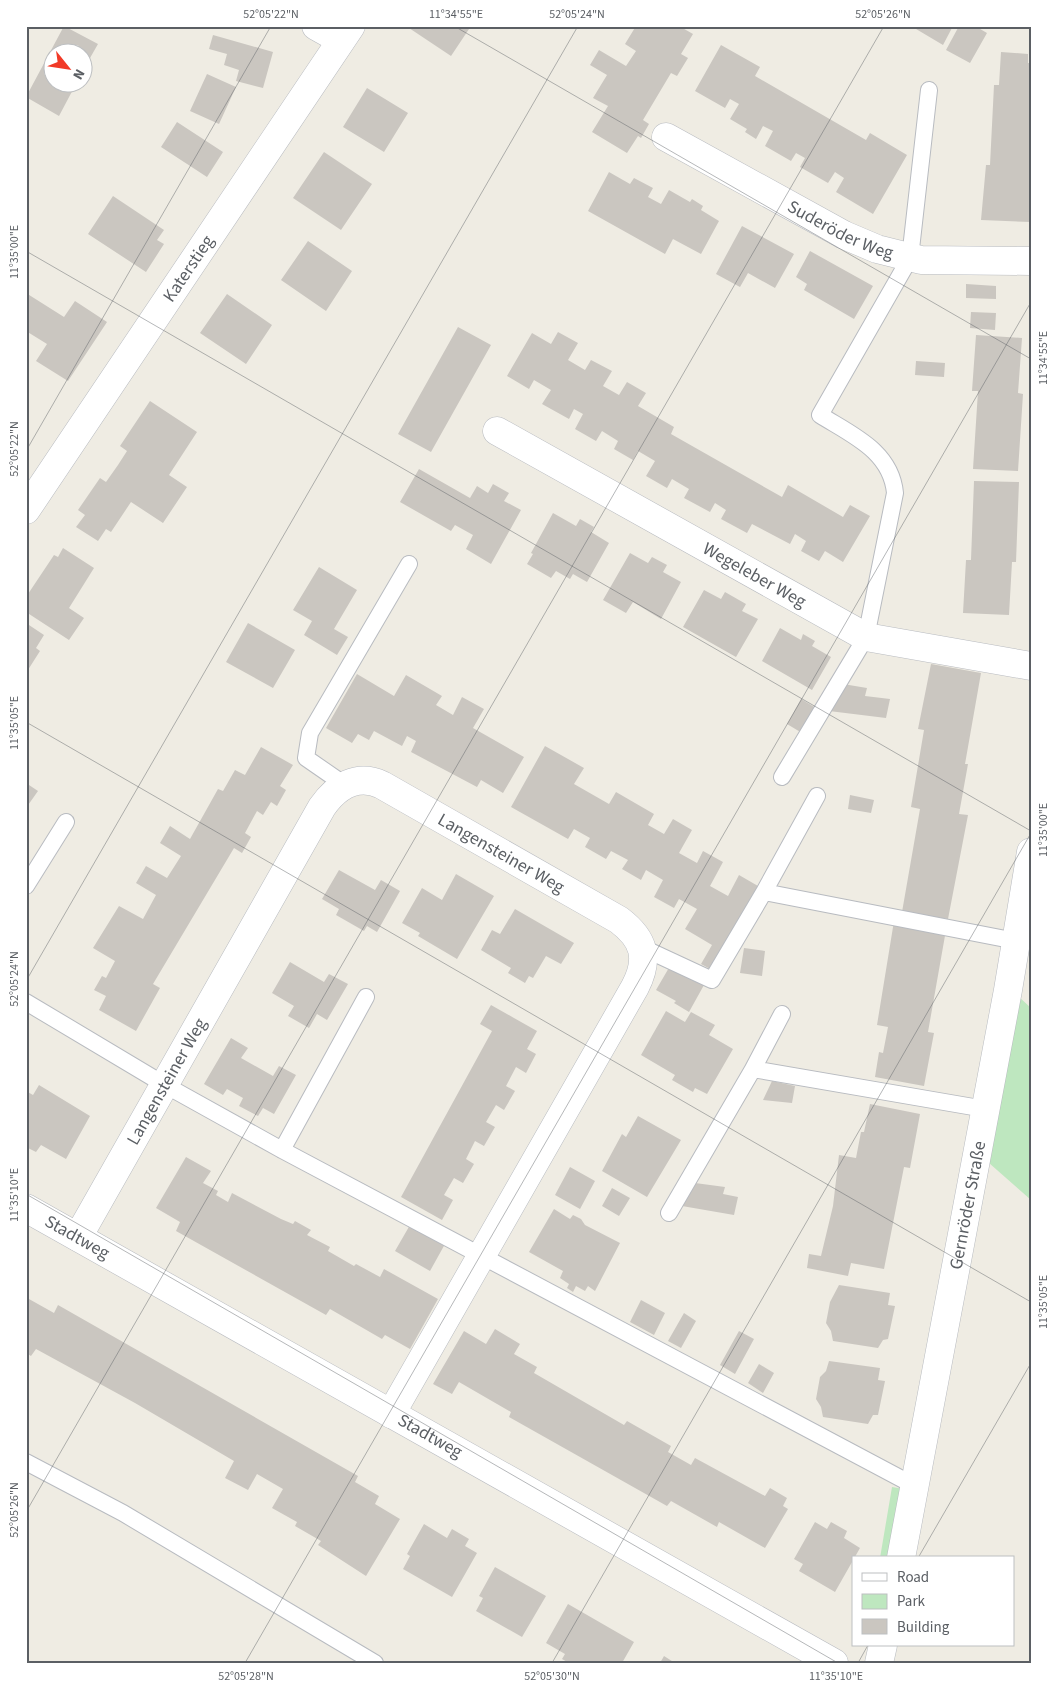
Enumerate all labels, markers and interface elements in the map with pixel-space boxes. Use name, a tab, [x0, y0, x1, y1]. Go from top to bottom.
text: 52°05'22"N	[243, 6, 299, 23]
text: 11°34'55"E	[429, 6, 483, 23]
text: 52°05'24"N	[549, 6, 605, 23]
text: 52°05'26"N	[855, 6, 911, 23]
north arrow	[42, 42, 92, 92]
text: N	[67, 65, 89, 83]
street label: Suderöder Weg	[783, 194, 896, 266]
text: 11°35'00"E	[6, 225, 23, 279]
street label: Katerstieg	[157, 230, 220, 307]
text: 11°34'55"E	[1035, 331, 1052, 385]
text: 52°05'22"N	[6, 421, 23, 477]
street label: Wegeleber Weg	[698, 536, 811, 614]
text: 11°35'05"E	[6, 696, 23, 750]
text: 11°35'00"E	[1035, 803, 1052, 857]
street label: Langensteiner Weg	[433, 807, 569, 900]
text: 52°05'24"N	[6, 951, 23, 1007]
street label: Langensteiner Weg	[121, 1013, 213, 1150]
street label: Gernröder Straße	[944, 1139, 992, 1272]
text: 11°35'10"E	[6, 1168, 23, 1222]
street label: Stadtweg	[40, 1209, 114, 1266]
text: 11°35'05"E	[1035, 1275, 1052, 1329]
street label: Stadtweg	[393, 1408, 467, 1464]
text: 52°05'26"N	[6, 1482, 23, 1538]
legend	[852, 1556, 1014, 1646]
text: Road	[897, 1567, 929, 1588]
text: Park	[897, 1591, 926, 1612]
text: Building	[897, 1617, 950, 1638]
text: 52°05'28"N	[218, 1668, 274, 1685]
text: 52°05'30"N	[524, 1668, 580, 1685]
text: 11°35'10"E	[809, 1668, 863, 1685]

